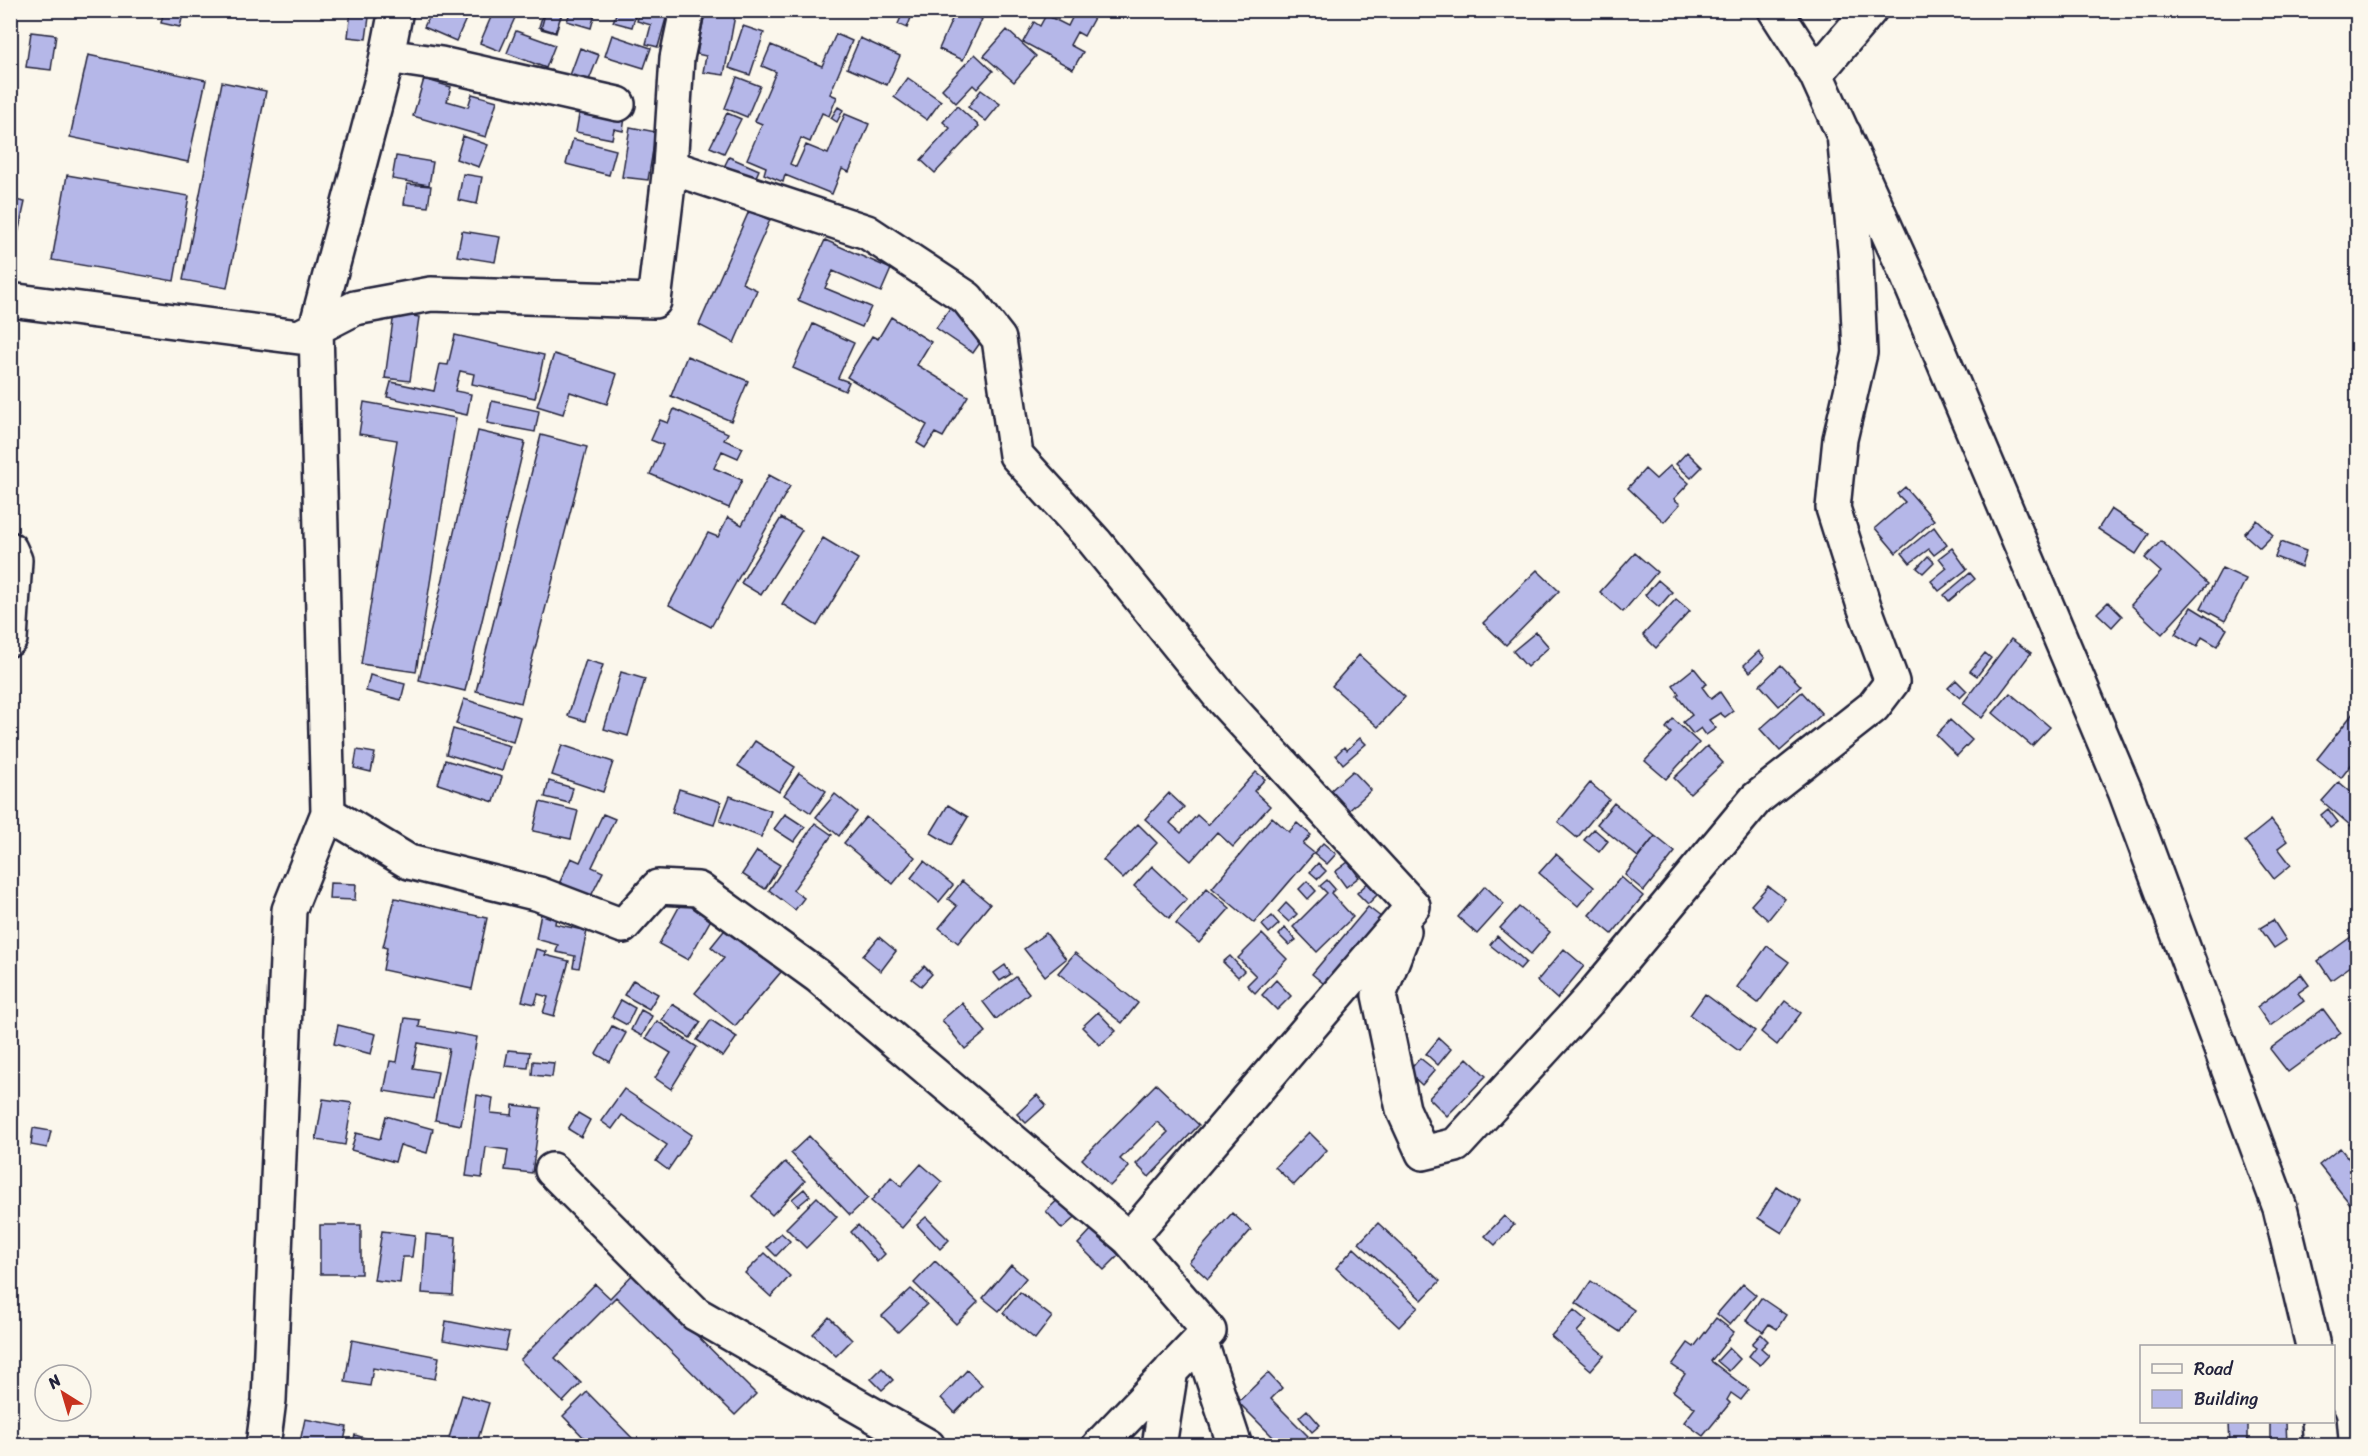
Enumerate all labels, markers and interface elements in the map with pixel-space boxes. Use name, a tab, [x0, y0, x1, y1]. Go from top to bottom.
legend	[2140, 1345, 2335, 1423]
text: Road	[2194, 1353, 2234, 1385]
north arrow	[33, 1363, 93, 1423]
text: N	[40, 1366, 68, 1397]
text: Building	[2194, 1383, 2258, 1415]

